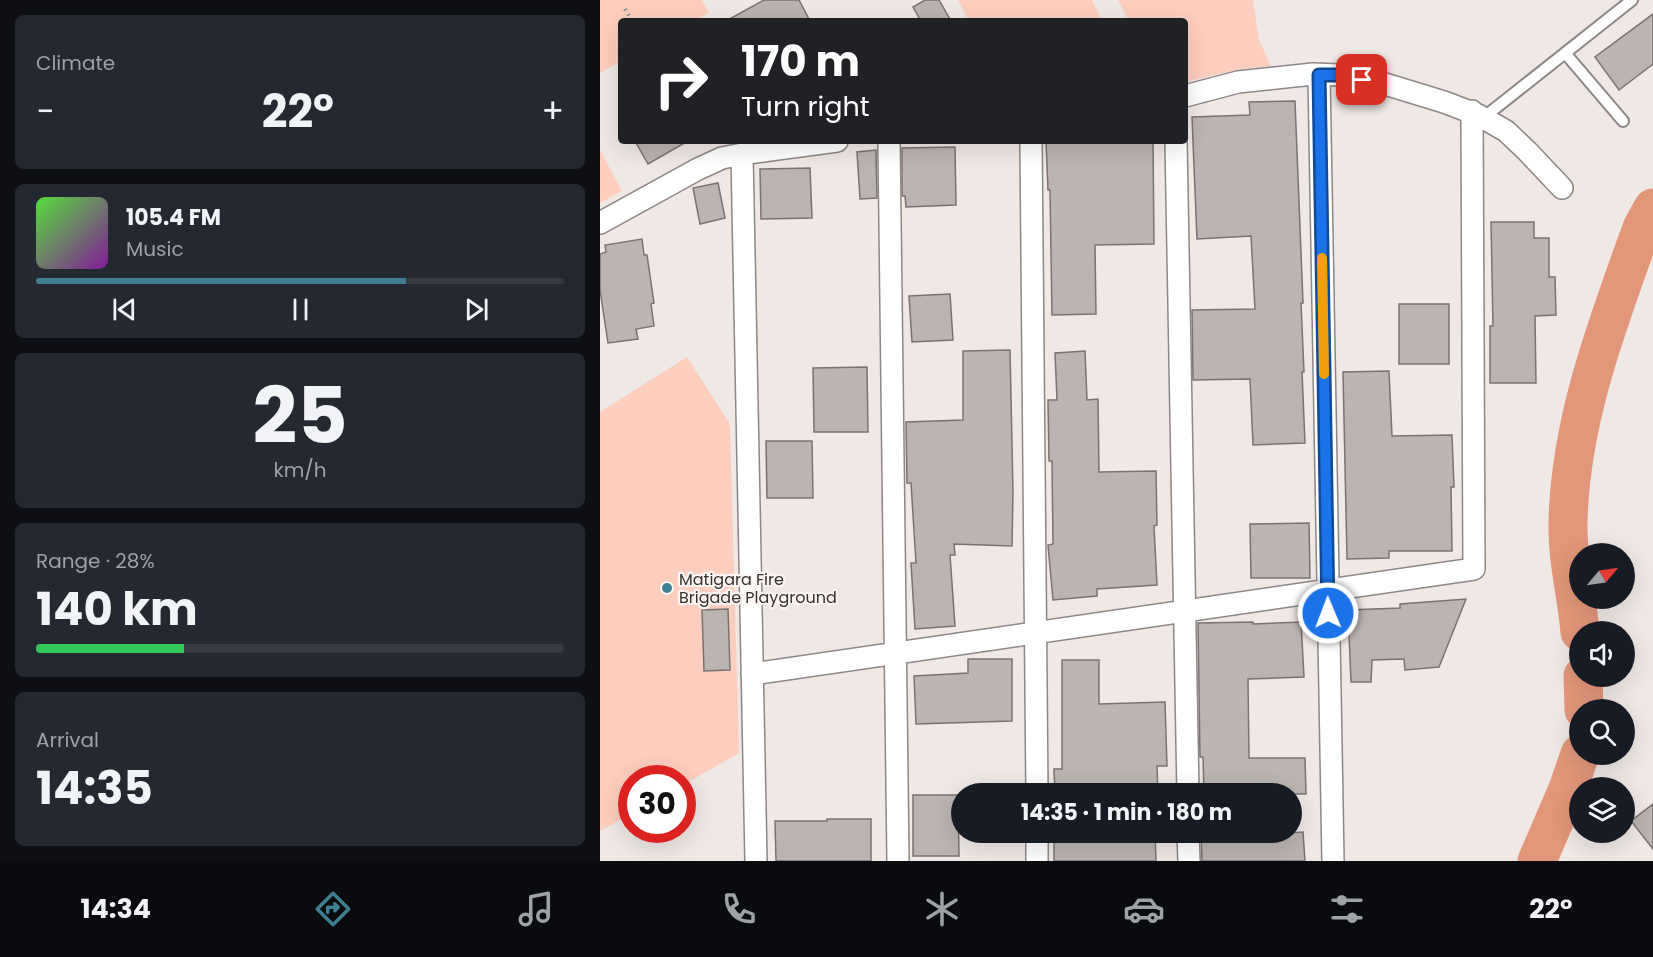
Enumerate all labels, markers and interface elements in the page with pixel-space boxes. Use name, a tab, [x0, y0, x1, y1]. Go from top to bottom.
text: 170 m	[741, 32, 860, 91]
icon: right	[642, 42, 720, 120]
text: Climate	[36, 49, 115, 77]
pin	[1336, 54, 1387, 105]
icon: arrive	[1345, 63, 1378, 96]
text: 22°	[262, 80, 334, 143]
text: −	[36, 88, 54, 135]
text: +	[541, 88, 564, 135]
text: Turn right	[741, 88, 870, 125]
text: 105.4 FM	[126, 202, 221, 233]
text: Music	[126, 235, 184, 263]
icon: previous	[108, 293, 141, 326]
icon: pause	[284, 293, 317, 326]
icon: next	[460, 293, 493, 326]
text: 25	[252, 361, 348, 470]
text: km/h	[273, 456, 327, 484]
north arrow	[1569, 543, 1635, 609]
map controls	[1569, 543, 1635, 843]
text: Range · 28%	[36, 547, 155, 575]
place label: Matigara Fire Brigade Playground	[679, 568, 837, 609]
text: 140 km	[36, 578, 198, 641]
marker: Matigara Fire Brigade Playground	[660, 581, 674, 595]
position arrow	[1296, 581, 1360, 645]
button: sound	[1569, 621, 1635, 687]
button: search	[1569, 699, 1635, 765]
text: Arrival	[36, 726, 99, 754]
text: 14:35	[36, 757, 153, 820]
speed limit sign: 30	[618, 765, 696, 843]
button: layers	[1569, 777, 1635, 843]
text: 14:35 · 1 min · 180 m	[1021, 797, 1232, 828]
icon: directions	[312, 888, 354, 930]
icon: music	[515, 888, 557, 930]
icon: phone	[718, 888, 760, 930]
icon: climate	[921, 888, 963, 930]
icon: car	[1123, 888, 1165, 930]
icon: filters	[1326, 888, 1368, 930]
text: 14:34	[80, 890, 151, 927]
text: 22°	[1529, 890, 1573, 927]

